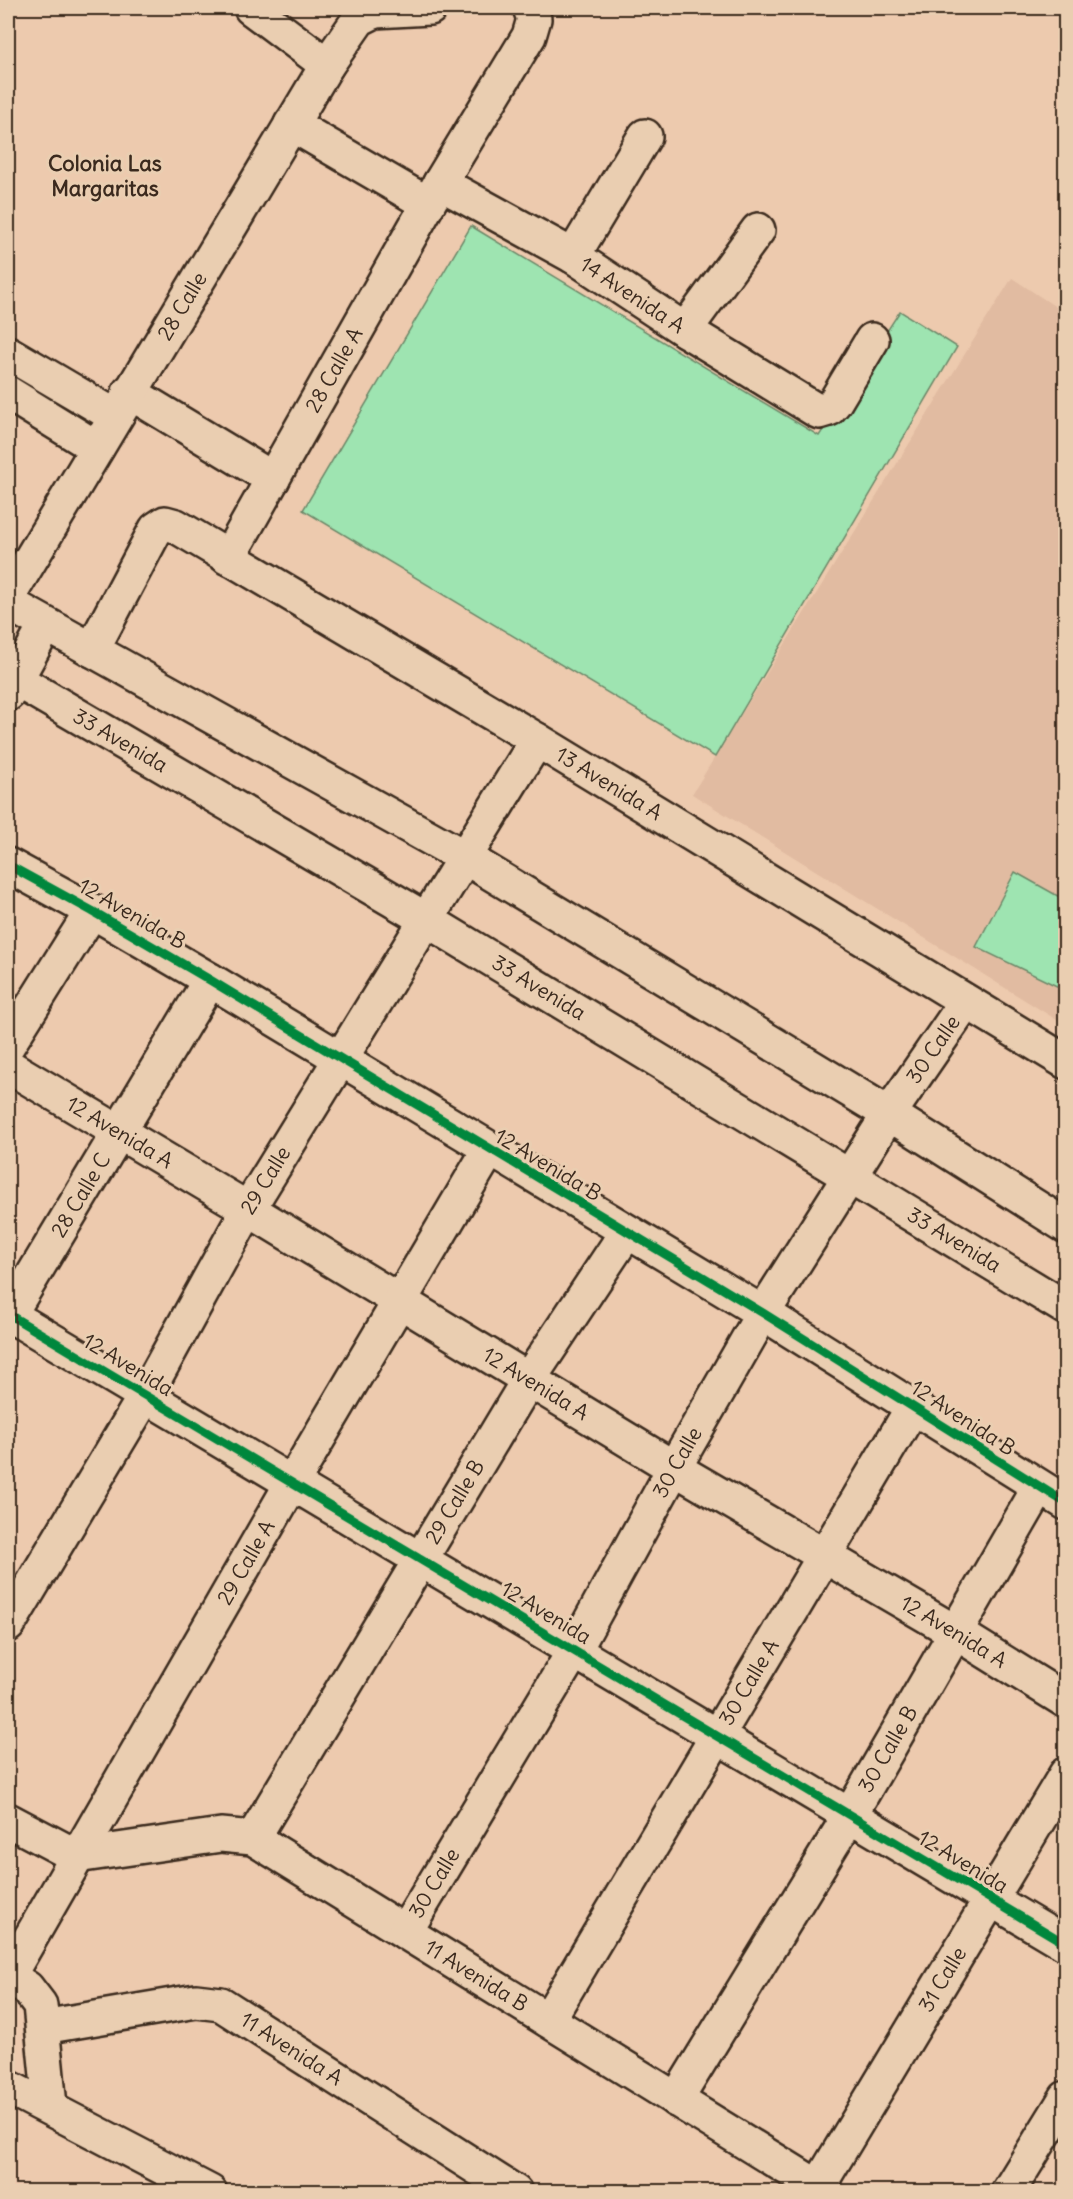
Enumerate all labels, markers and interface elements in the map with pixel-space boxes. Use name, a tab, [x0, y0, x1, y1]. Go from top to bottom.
district label: Colonia Las Margaritas	[48, 149, 162, 202]
street label: 14 Avenida A	[575, 250, 690, 339]
street label: 28 Calle	[151, 267, 213, 345]
street label: 28 Calle A	[299, 322, 369, 417]
street label: 33 Avenida	[68, 702, 173, 778]
street label: 13 Avenida A	[551, 741, 667, 826]
street label: 12 Avenida B	[74, 872, 191, 955]
street label: 33 Avenida	[487, 949, 591, 1026]
street label: 30 Calle	[900, 1010, 966, 1089]
street label: 12 Avenida A	[62, 1090, 178, 1174]
street label: 12 Avenida B	[490, 1122, 606, 1207]
street label: 29 Calle	[234, 1141, 296, 1219]
street label: 28 Calle C	[45, 1148, 116, 1242]
street label: 33 Avenida	[902, 1201, 1006, 1278]
street label: 12 Avenida	[78, 1327, 178, 1402]
street label: 12 Avenida A	[478, 1341, 594, 1426]
street label: 12 Avenida B	[906, 1374, 1021, 1461]
street label: 30 Calle	[646, 1422, 708, 1502]
street label: 29 Calle B	[419, 1455, 490, 1549]
street label: 29 Calle A	[211, 1515, 281, 1610]
street label: 12 Avenida	[496, 1575, 596, 1650]
street label: 12 Avenida A	[896, 1589, 1012, 1674]
street label: 30 Calle A	[713, 1634, 785, 1730]
street label: 30 Calle B	[852, 1701, 923, 1797]
street label: 12 Avenida	[913, 1824, 1013, 1899]
street label: 30 Calle	[402, 1843, 465, 1923]
street label: 11 Avenida B	[420, 1933, 533, 2018]
street label: 31 Calle	[912, 1942, 972, 2017]
street label: 11 Avenida A	[235, 2006, 348, 2091]

